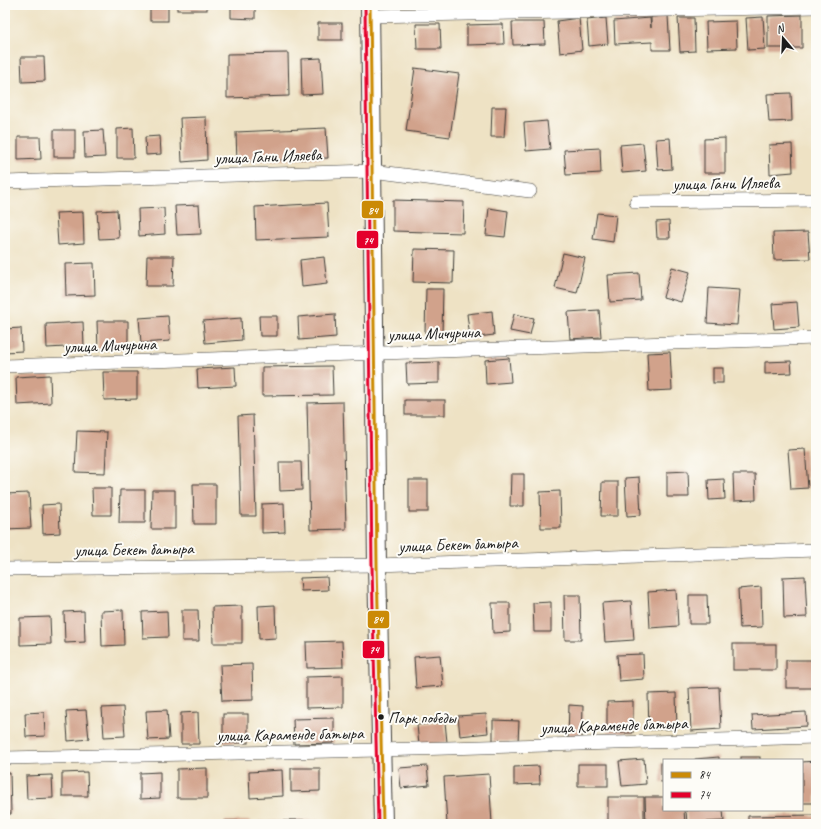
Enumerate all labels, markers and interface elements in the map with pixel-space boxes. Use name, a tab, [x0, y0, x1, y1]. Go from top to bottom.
north arrow	[763, 18, 803, 58]
text: N	[774, 20, 787, 36]
street label: улица Гани Иляева	[213, 144, 323, 169]
street label: улица Гани Иляева	[671, 172, 781, 195]
line badge: 84	[361, 200, 384, 219]
text: 84	[368, 203, 380, 217]
line badge: 74	[356, 230, 379, 249]
text: 74	[363, 233, 375, 247]
street label: улица Мичурина	[386, 321, 482, 346]
street label: улица Мичурина	[62, 333, 158, 358]
street label: улица Бекет батыра	[397, 532, 520, 557]
street label: улица Бекет батыра	[73, 538, 195, 561]
line badge: 84	[367, 610, 390, 629]
text: 84	[373, 612, 385, 626]
line badge: 74	[362, 640, 385, 659]
text: 74	[369, 642, 381, 656]
place label: Парк победы	[388, 708, 457, 728]
marker: Парк победы	[376, 712, 386, 722]
street label: улица Караменде батыра	[539, 712, 689, 739]
street label: улица Караменде батыра	[215, 723, 365, 746]
legend	[663, 759, 803, 811]
text: 84	[699, 767, 711, 783]
text: 74	[699, 787, 711, 803]

